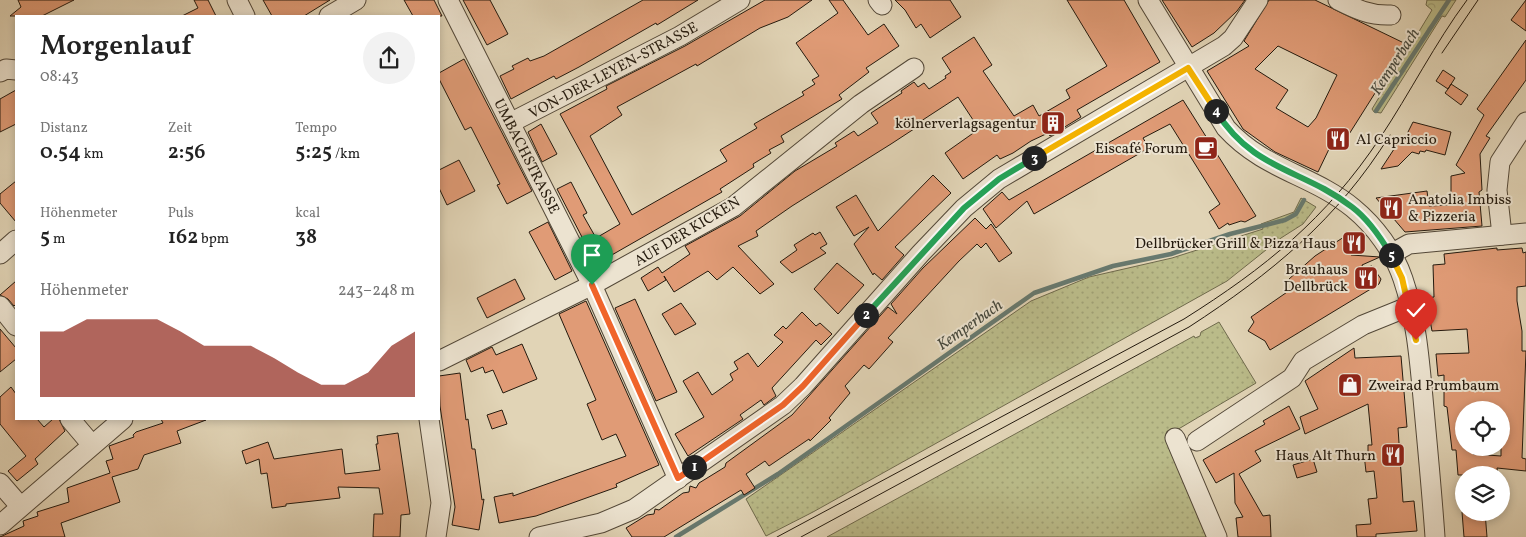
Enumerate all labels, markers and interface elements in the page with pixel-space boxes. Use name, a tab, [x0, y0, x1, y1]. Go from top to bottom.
street label: VON-DER-LEYEN-STRASSE	[525, 18, 702, 125]
water label: Kemperbach	[1366, 24, 1426, 100]
text: Morgenlauf	[40, 27, 192, 66]
button: share	[363, 32, 415, 84]
text: 08:43	[40, 66, 79, 88]
street label: UMBACHSTRASSE	[488, 95, 564, 218]
pin: 4	[1204, 98, 1228, 124]
text: 4	[1212, 102, 1221, 121]
building icon: kölnerverlagsagentur	[1040, 110, 1066, 136]
place label: kölnerverlagsagentur	[895, 114, 1036, 135]
text: Distanz	[40, 119, 88, 138]
text: Zeit	[168, 119, 192, 138]
text: Tempo	[295, 119, 337, 138]
restaurant icon: Al Capriccio	[1325, 126, 1351, 152]
place label: Al Capriccio	[1356, 130, 1437, 151]
cafe icon: Eiscafé Forum	[1193, 135, 1219, 161]
text: 0.54	[40, 138, 81, 167]
text: 2:56	[168, 138, 206, 167]
text: 5:25	[295, 138, 332, 167]
place label: Eiscafé Forum	[1095, 139, 1188, 160]
text: km	[81, 145, 104, 164]
text: /km	[332, 145, 360, 164]
pin: 3	[1022, 146, 1046, 170]
text: 3	[1031, 149, 1038, 168]
place label: Anatolia Imbiss & Pizzeria	[1408, 190, 1511, 228]
street label: AUF DER KICKEN	[631, 192, 745, 272]
restaurant icon: Anatolia Imbiss & Pizzeria	[1378, 195, 1404, 221]
text: Höhenmeter	[40, 204, 118, 223]
text: Puls	[168, 204, 194, 223]
text: kcal	[295, 204, 320, 223]
text: 5	[40, 223, 50, 252]
text: 162	[168, 223, 198, 252]
text: 38	[295, 223, 317, 252]
text: m	[50, 230, 65, 249]
text: bpm	[198, 230, 229, 249]
restaurant icon: Dellbrücker Grill & Pizza Haus	[1341, 230, 1367, 256]
pin	[571, 234, 613, 285]
place label: Dellbrücker Grill & Pizza Haus	[1135, 234, 1336, 255]
icon: arrive	[578, 241, 606, 269]
pin: 5	[1378, 242, 1404, 268]
text: 5	[1388, 246, 1395, 265]
place label: Brauhaus Dellbrück	[1284, 260, 1348, 298]
restaurant icon: Brauhaus Dellbrück	[1353, 265, 1379, 291]
text: Höhenmeter	[40, 280, 129, 302]
text: 243–248 m	[338, 280, 415, 302]
pin	[1395, 289, 1437, 340]
water label: Kemperbach	[933, 295, 1007, 356]
icon: check	[1402, 296, 1430, 324]
pin: 2	[854, 302, 878, 328]
text: 2	[863, 306, 870, 325]
shop icon: Zweirad Prumbaum	[1337, 372, 1363, 398]
place label: Zweirad Prumbaum	[1368, 376, 1499, 397]
map controls	[1455, 401, 1510, 521]
button: locate	[1455, 401, 1510, 456]
restaurant icon: Haus Alt Thurn	[1380, 442, 1406, 468]
place label: Haus Alt Thurn	[1275, 446, 1376, 467]
pin: 1	[682, 454, 706, 480]
text: 1	[692, 458, 697, 477]
button: layers	[1455, 466, 1510, 521]

